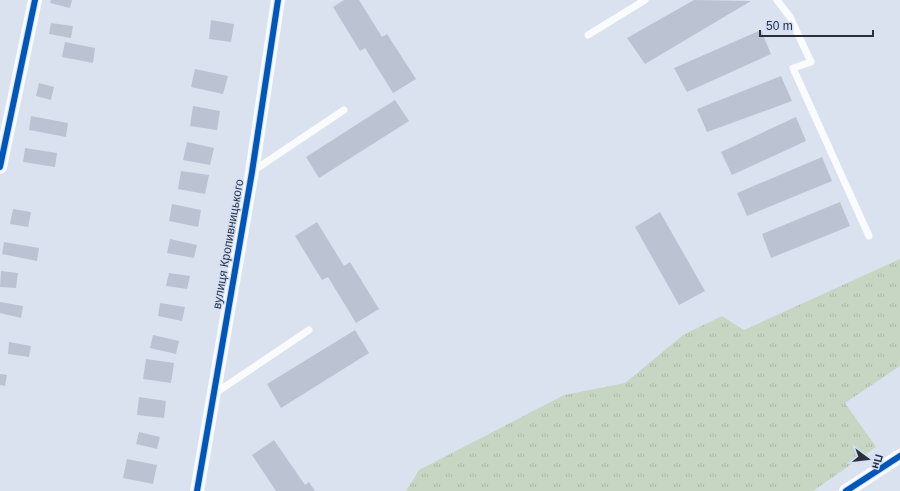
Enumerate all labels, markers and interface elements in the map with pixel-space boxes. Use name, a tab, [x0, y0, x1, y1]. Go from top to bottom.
scale bar	[760, 12, 873, 38]
text: 50 m	[766, 19, 793, 33]
street label: вулиця Кропивницького	[210, 178, 246, 310]
north arrow	[848, 439, 888, 479]
text: Пн	[870, 453, 885, 470]

